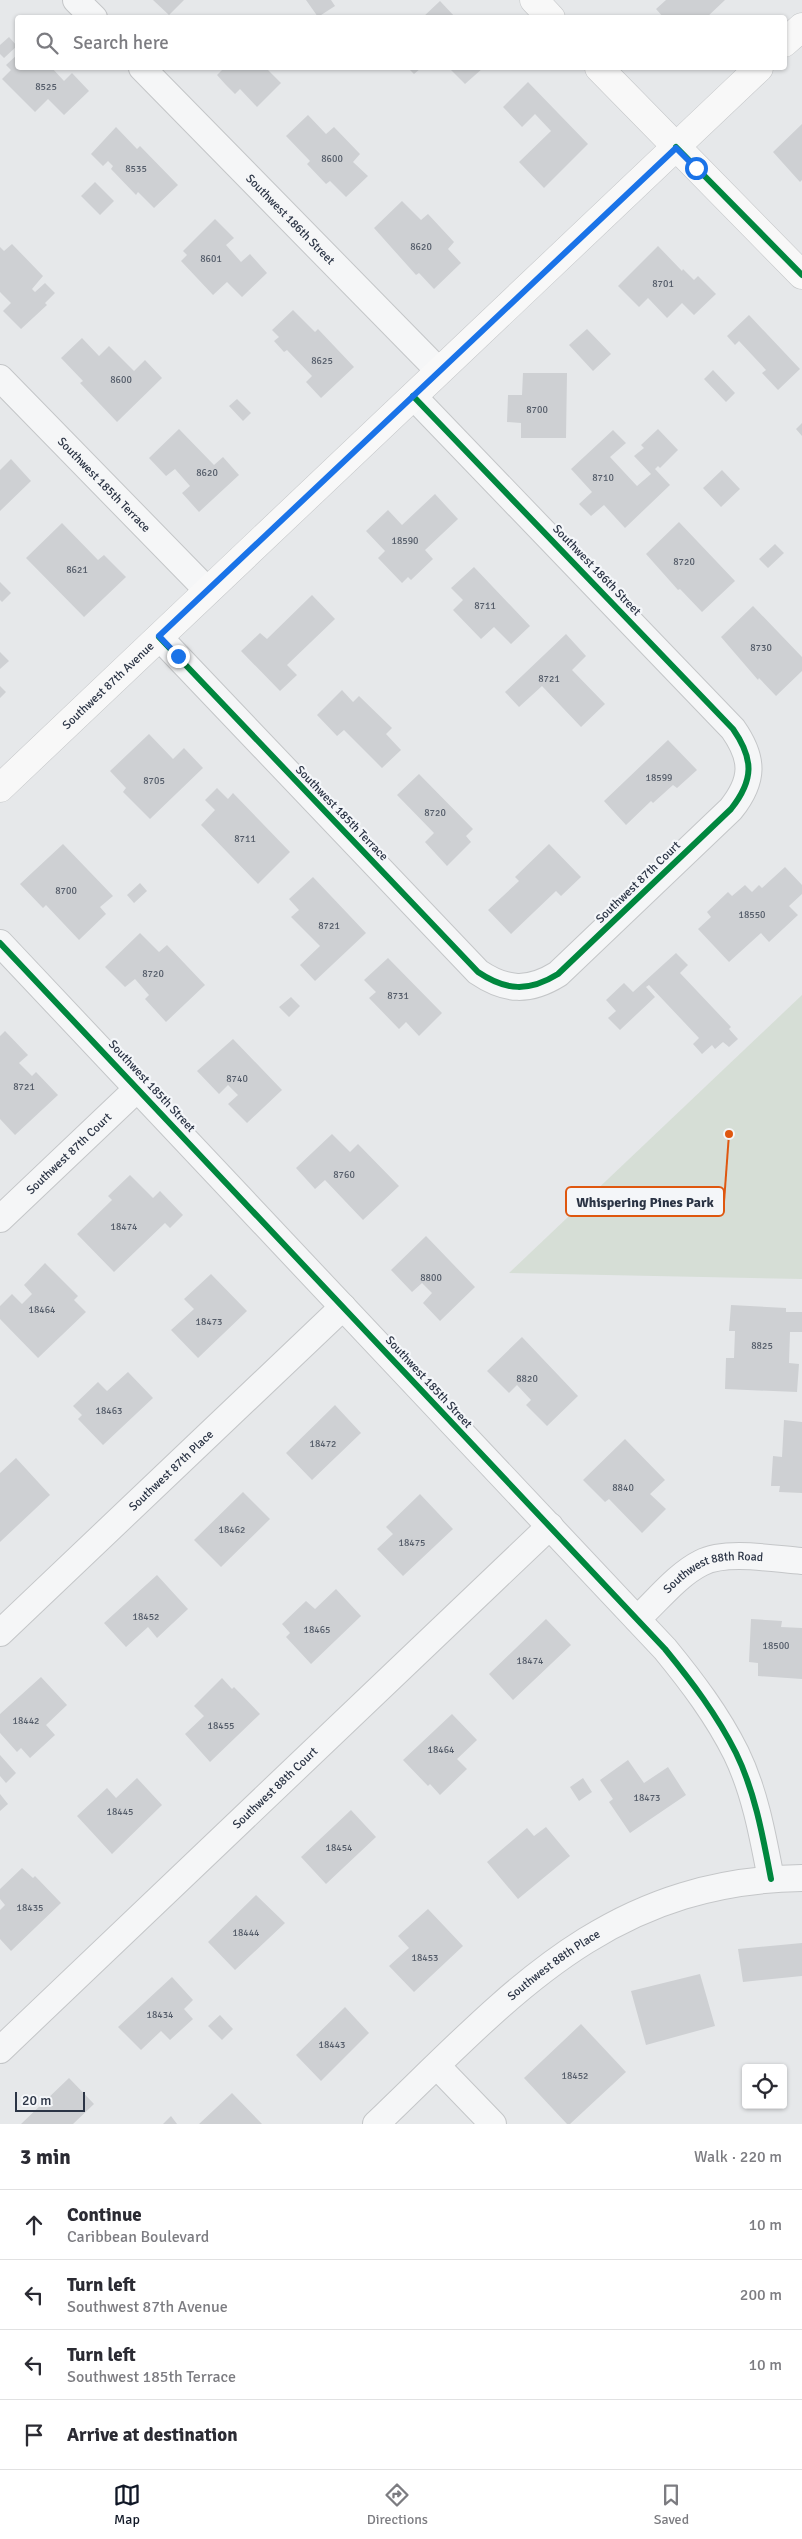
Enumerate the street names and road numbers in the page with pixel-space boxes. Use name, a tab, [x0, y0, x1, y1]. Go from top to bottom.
street label: Southwest 186th Street	[242, 171, 338, 268]
street label: Southwest 185th Terrace	[54, 434, 153, 536]
street label: Southwest 186th Street	[549, 522, 644, 619]
street label: Southwest 87th Avenue	[60, 639, 157, 733]
street label: Southwest 185th Terrace	[292, 763, 391, 864]
street label: Southwest 87th Court	[593, 838, 684, 927]
street label: Southwest 185th Street	[105, 1037, 198, 1136]
street label: Southwest 87th Court	[23, 1110, 115, 1198]
street label: Southwest 185th Street	[382, 1333, 475, 1432]
street label: Southwest 87th Place	[126, 1427, 217, 1514]
street label: Southwest 88th Road	[660, 1549, 764, 1597]
street label: Southwest 88th Court	[230, 1744, 321, 1832]
street label: Southwest 88th Place	[505, 1927, 603, 2004]

